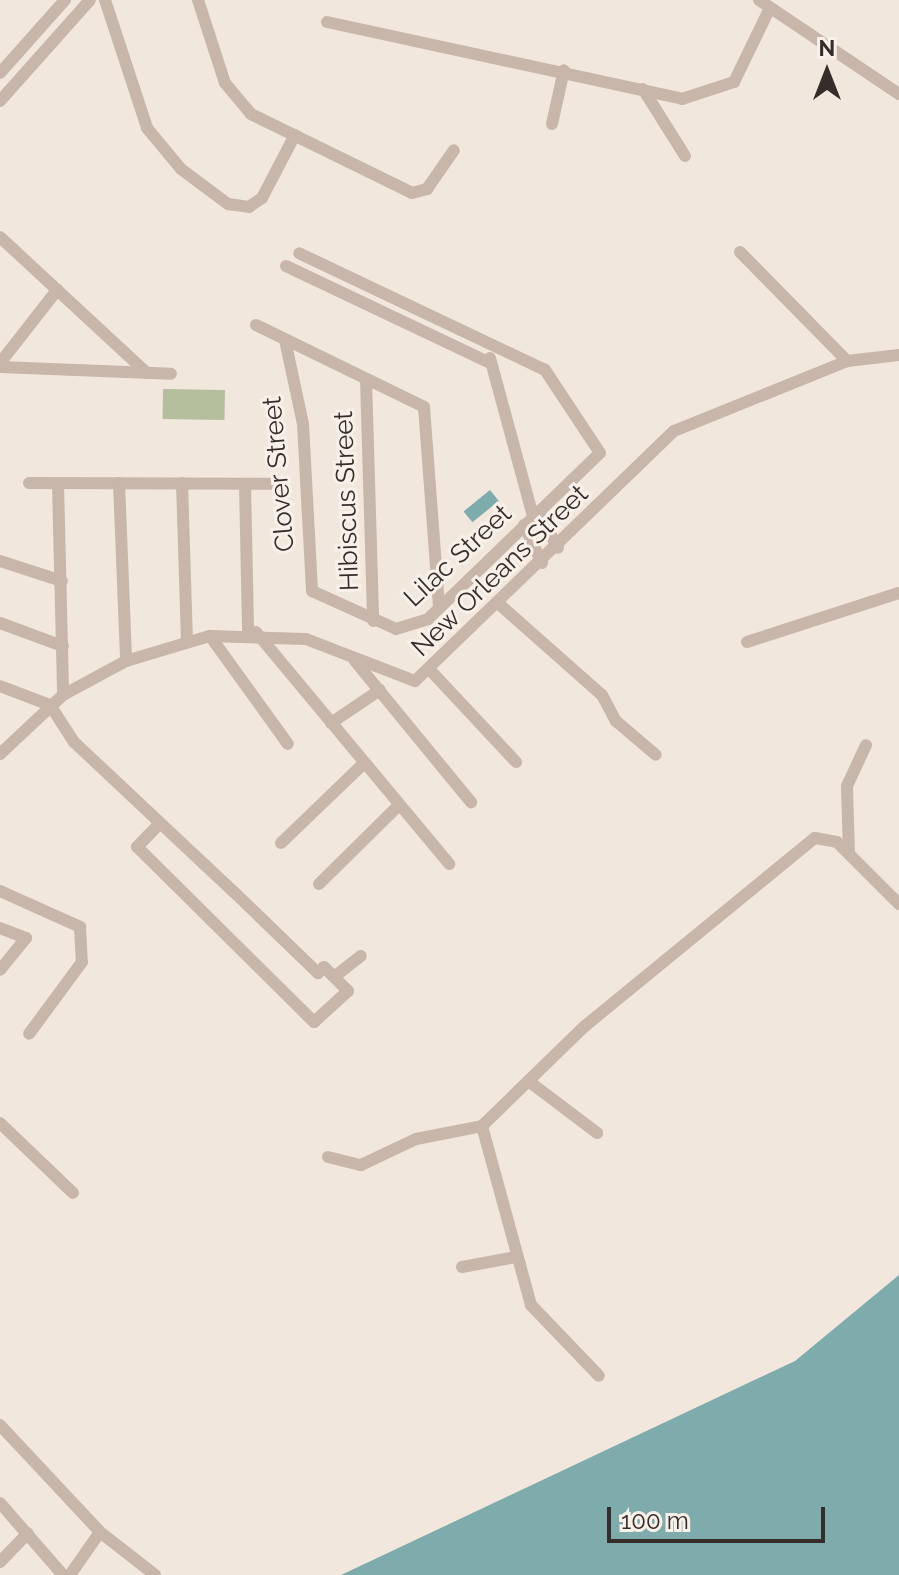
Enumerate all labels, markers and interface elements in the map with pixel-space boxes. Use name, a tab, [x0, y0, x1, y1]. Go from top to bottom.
north arrow	[787, 32, 867, 112]
text: N	[819, 35, 835, 61]
street label: Clover Street	[257, 395, 301, 553]
street label: Hibiscus Street	[328, 410, 366, 592]
street label: New Orleans Street	[405, 478, 595, 664]
street label: Lilac Street	[398, 499, 518, 613]
scale bar	[611, 1491, 829, 1541]
text: 100 m	[621, 1506, 689, 1535]

